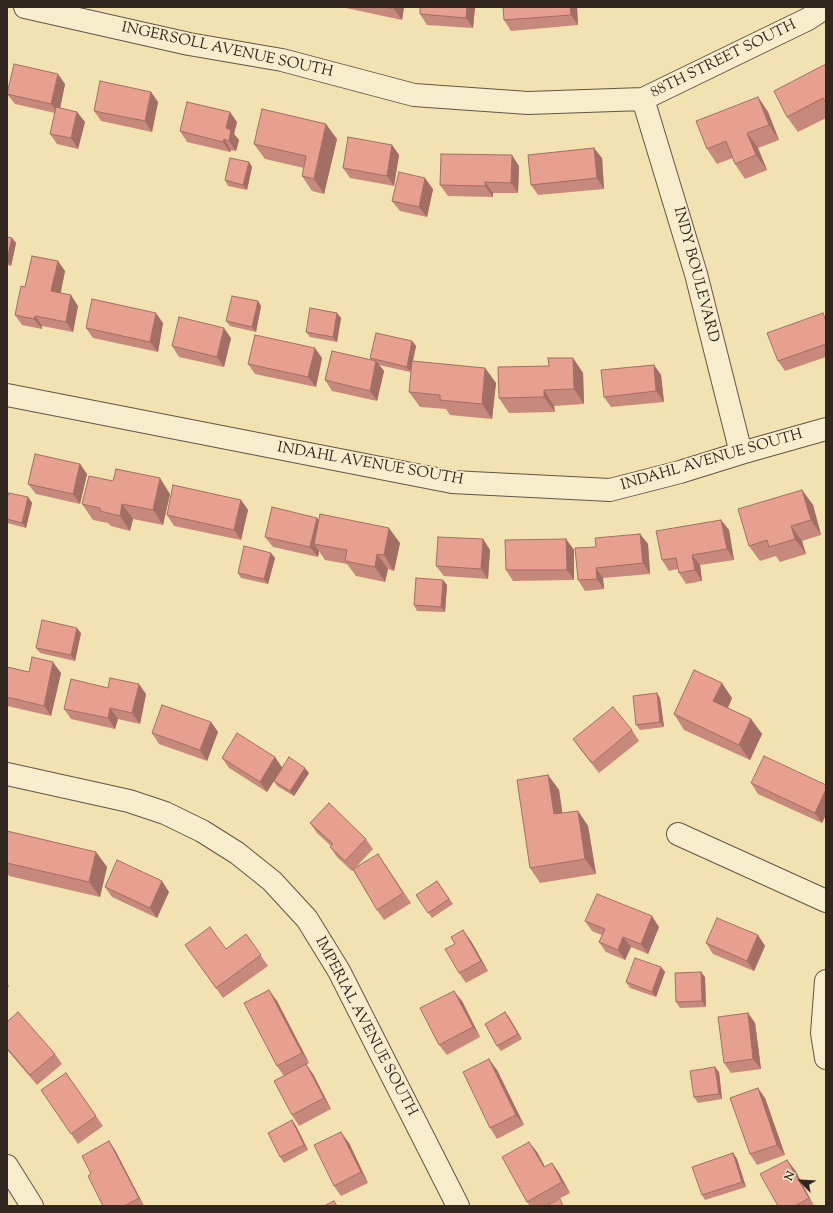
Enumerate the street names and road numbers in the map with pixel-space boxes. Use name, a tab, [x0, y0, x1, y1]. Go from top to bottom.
street label: 88TH STREET SOUTH	[649, 17, 799, 103]
street label: INGERSOLL AVENUE SOUTH	[120, 20, 334, 82]
street label: INDY BOULEVARD	[668, 205, 722, 345]
street label: INDAHL AVENUE SOUTH	[619, 426, 805, 496]
street label: INDAHL AVENUE SOUTH	[276, 440, 464, 490]
street label: IMPERIAL AVENUE SOUTH	[310, 934, 420, 1120]

